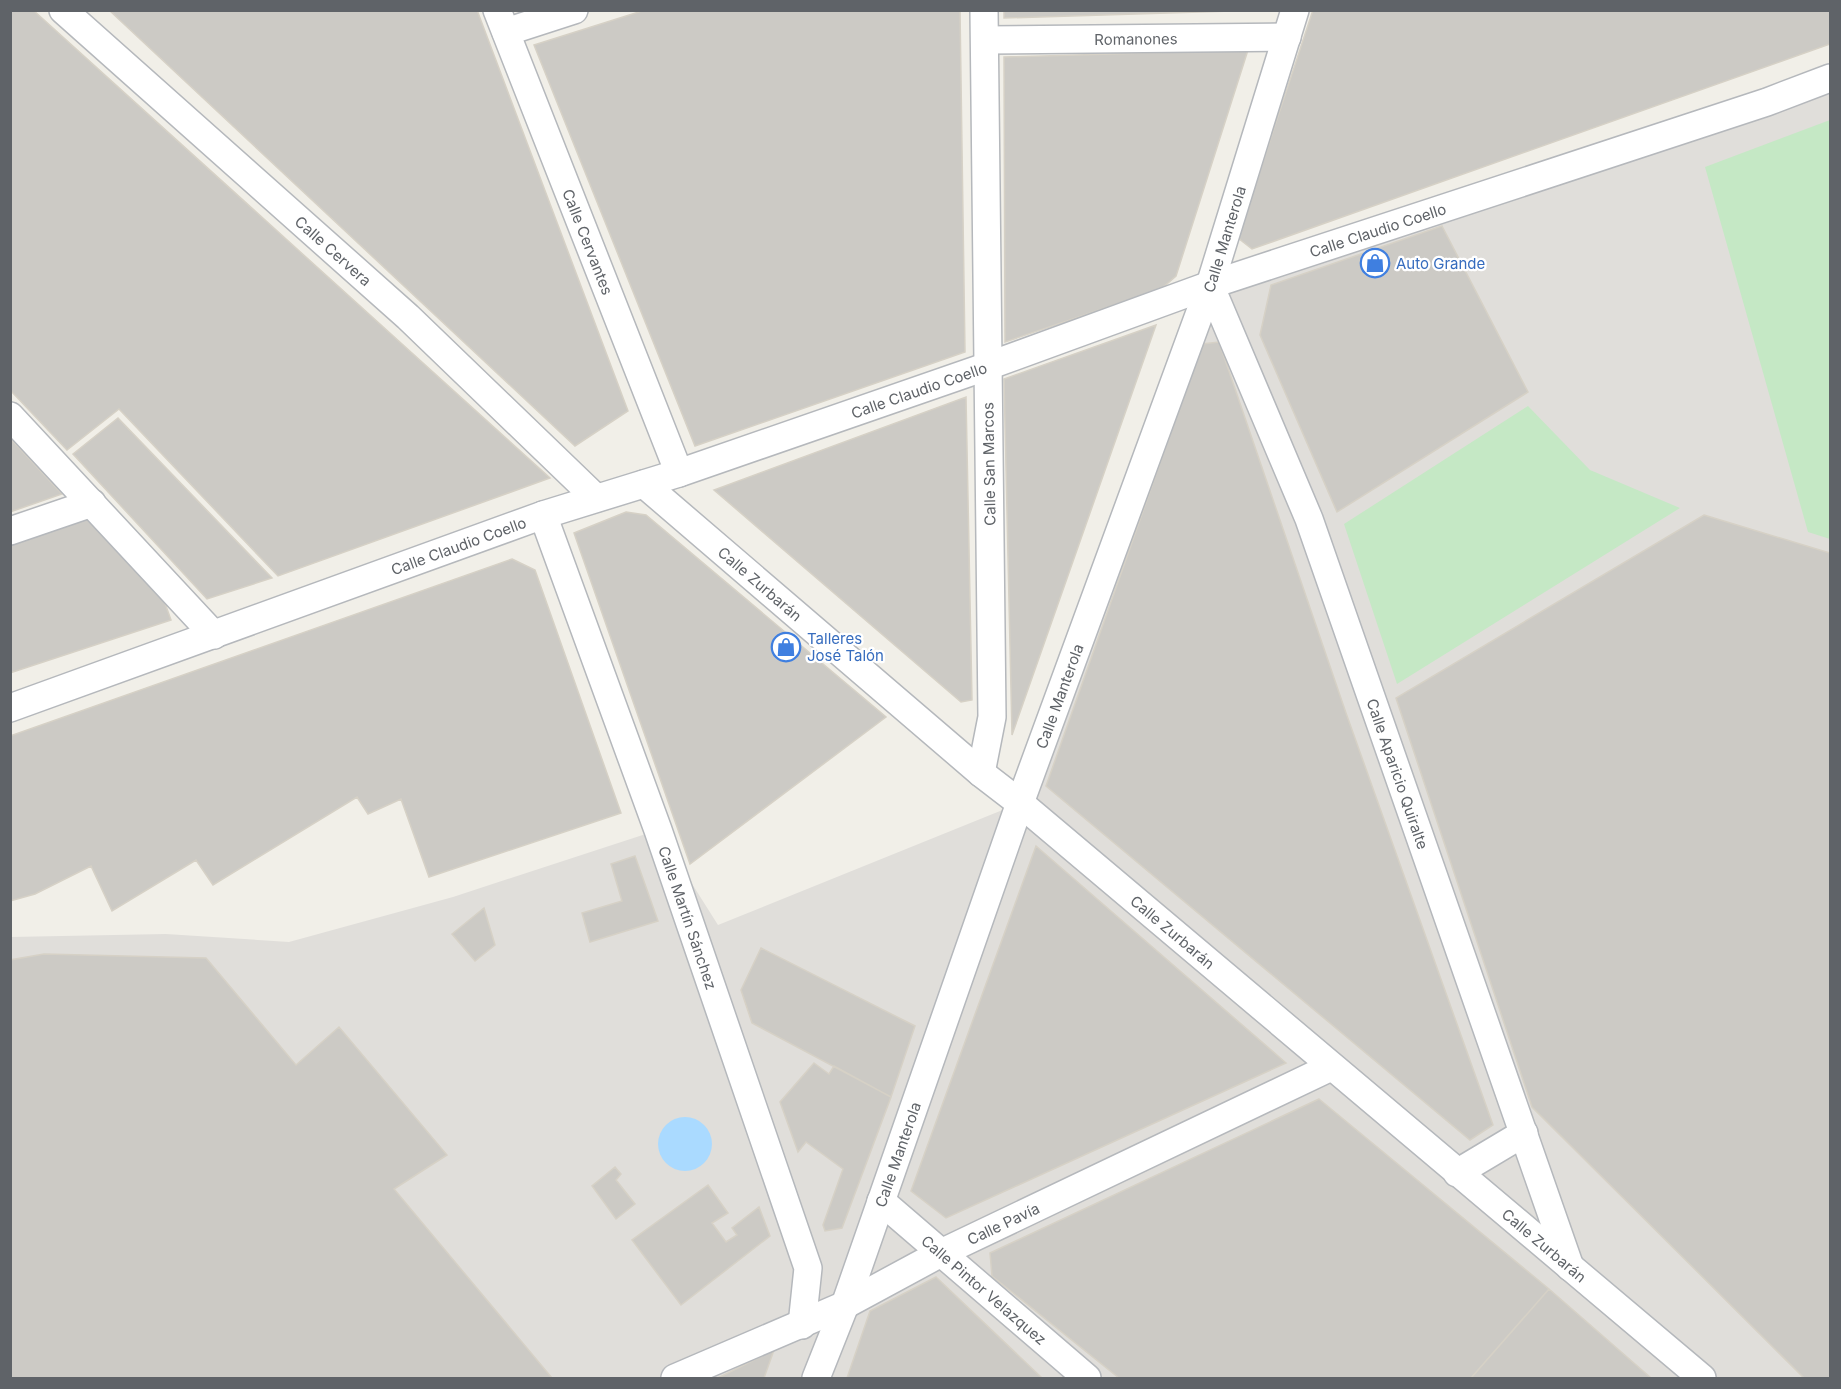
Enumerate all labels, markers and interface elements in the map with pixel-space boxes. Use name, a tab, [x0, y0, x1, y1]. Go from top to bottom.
street label: Romanones	[1094, 29, 1178, 48]
street label: Calle Manterola	[1199, 183, 1250, 295]
street label: Calle Cervantes	[559, 186, 618, 298]
street label: Calle Claudio Coello	[1307, 199, 1448, 261]
street label: Calle Cervera	[291, 212, 376, 290]
shop icon: Auto Grande	[1359, 247, 1391, 279]
place label: Auto Grande	[1396, 254, 1485, 273]
street label: Calle Claudio Coello	[848, 358, 989, 422]
street label: Calle San Marcos	[978, 402, 1000, 526]
street label: Calle Claudio Coello	[388, 512, 529, 579]
street label: Calle Zurbarán	[714, 542, 806, 625]
place label: Talleres José Talón	[807, 629, 884, 665]
shop icon: Talleres José Talón	[770, 631, 802, 663]
street label: Calle Manterola	[1031, 641, 1087, 751]
street label: Calle Aparicio Quiralte	[1363, 696, 1433, 852]
street label: Calle Martín Sánchez	[655, 843, 721, 992]
street label: Calle Zurbarán	[1127, 891, 1219, 973]
street label: Calle Manterola	[870, 1099, 925, 1210]
street label: Calle Pavía	[964, 1198, 1042, 1249]
street label: Calle Zurbarán	[1498, 1204, 1590, 1286]
street label: Calle Pintor Velazquez	[918, 1231, 1051, 1349]

